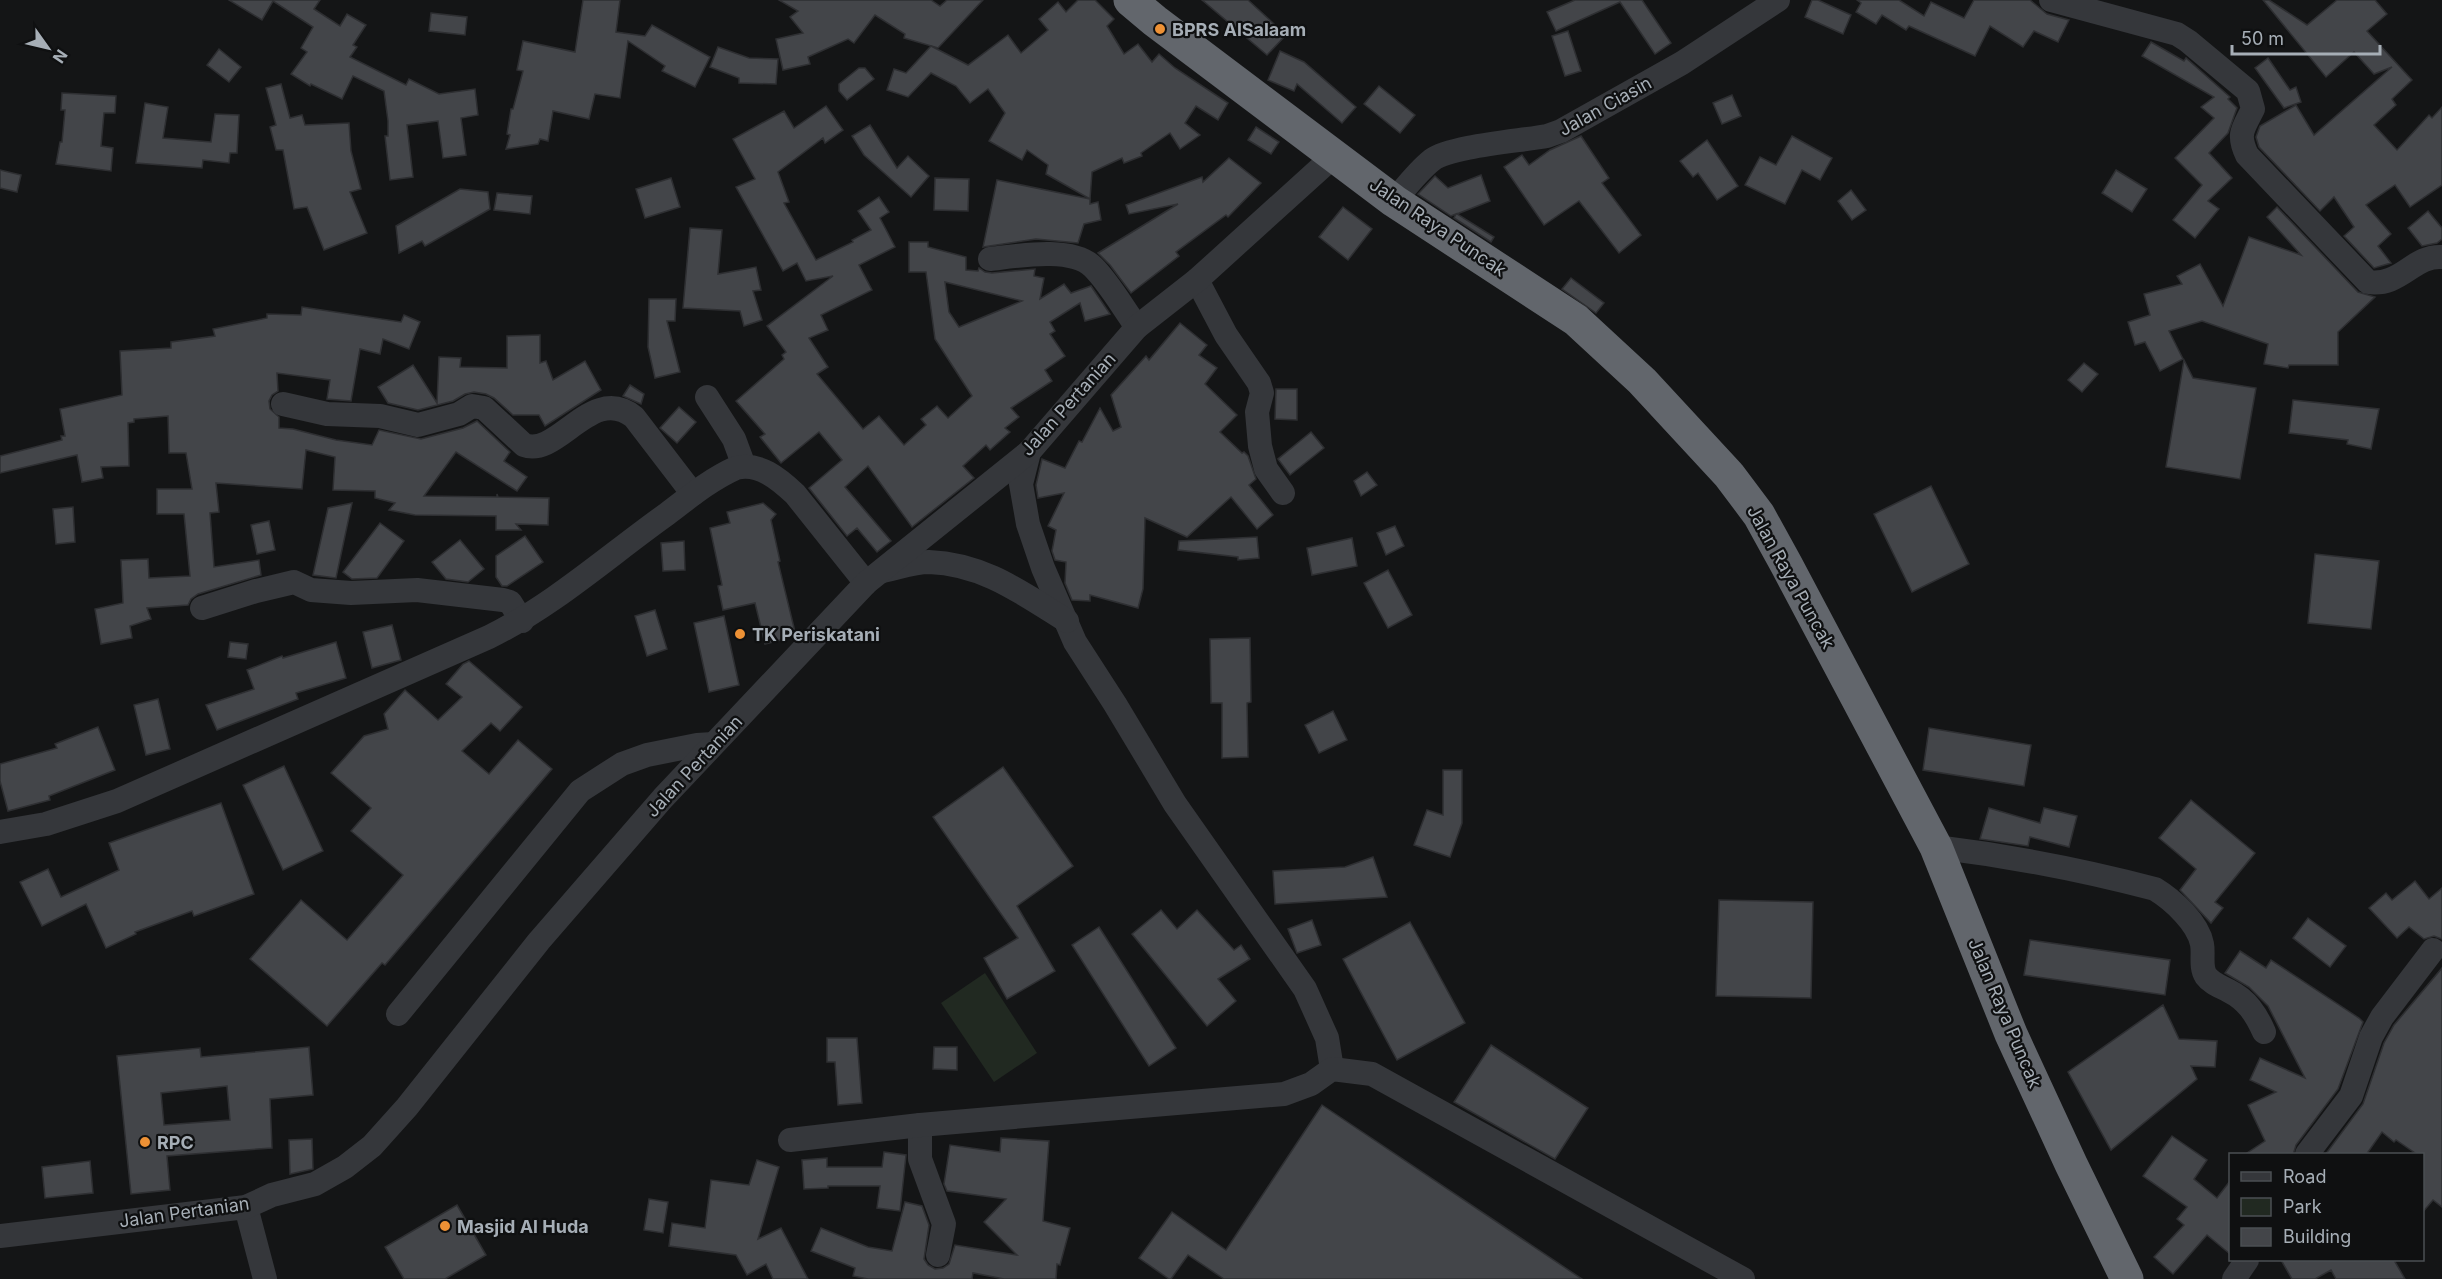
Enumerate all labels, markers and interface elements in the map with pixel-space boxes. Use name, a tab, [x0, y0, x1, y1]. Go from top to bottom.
north arrow	[18, 18, 78, 78]
scale bar	[2232, 18, 2380, 56]
place label: BPRS AlSalaam	[1172, 19, 1306, 40]
marker: BPRS AlSalaam	[1153, 22, 1167, 36]
text: 50 m	[2241, 28, 2284, 49]
text: N	[49, 46, 72, 67]
street label: Jalan Ciasin	[1555, 72, 1655, 140]
street label: Jalan Raya Puncak	[1366, 173, 1510, 281]
street label: Jalan Pertanian	[1016, 348, 1120, 460]
street label: Jalan Raya Puncak	[1743, 502, 1839, 652]
place label: TK Periskatani	[752, 624, 880, 645]
marker: TK Periskatani	[733, 627, 747, 641]
street label: Jalan Pertanian	[642, 711, 746, 821]
street label: Jalan Raya Puncak	[1964, 935, 2046, 1091]
place label: RPC	[157, 1132, 194, 1153]
marker: RPC	[138, 1135, 152, 1149]
legend	[2229, 1153, 2424, 1261]
text: Road	[2283, 1166, 2326, 1187]
street label: Jalan Pertanian	[118, 1192, 250, 1232]
text: Park	[2283, 1196, 2322, 1217]
place label: Masjid Al Huda	[457, 1216, 589, 1237]
marker: Masjid Al Huda	[438, 1219, 452, 1233]
text: Building	[2283, 1226, 2351, 1247]

